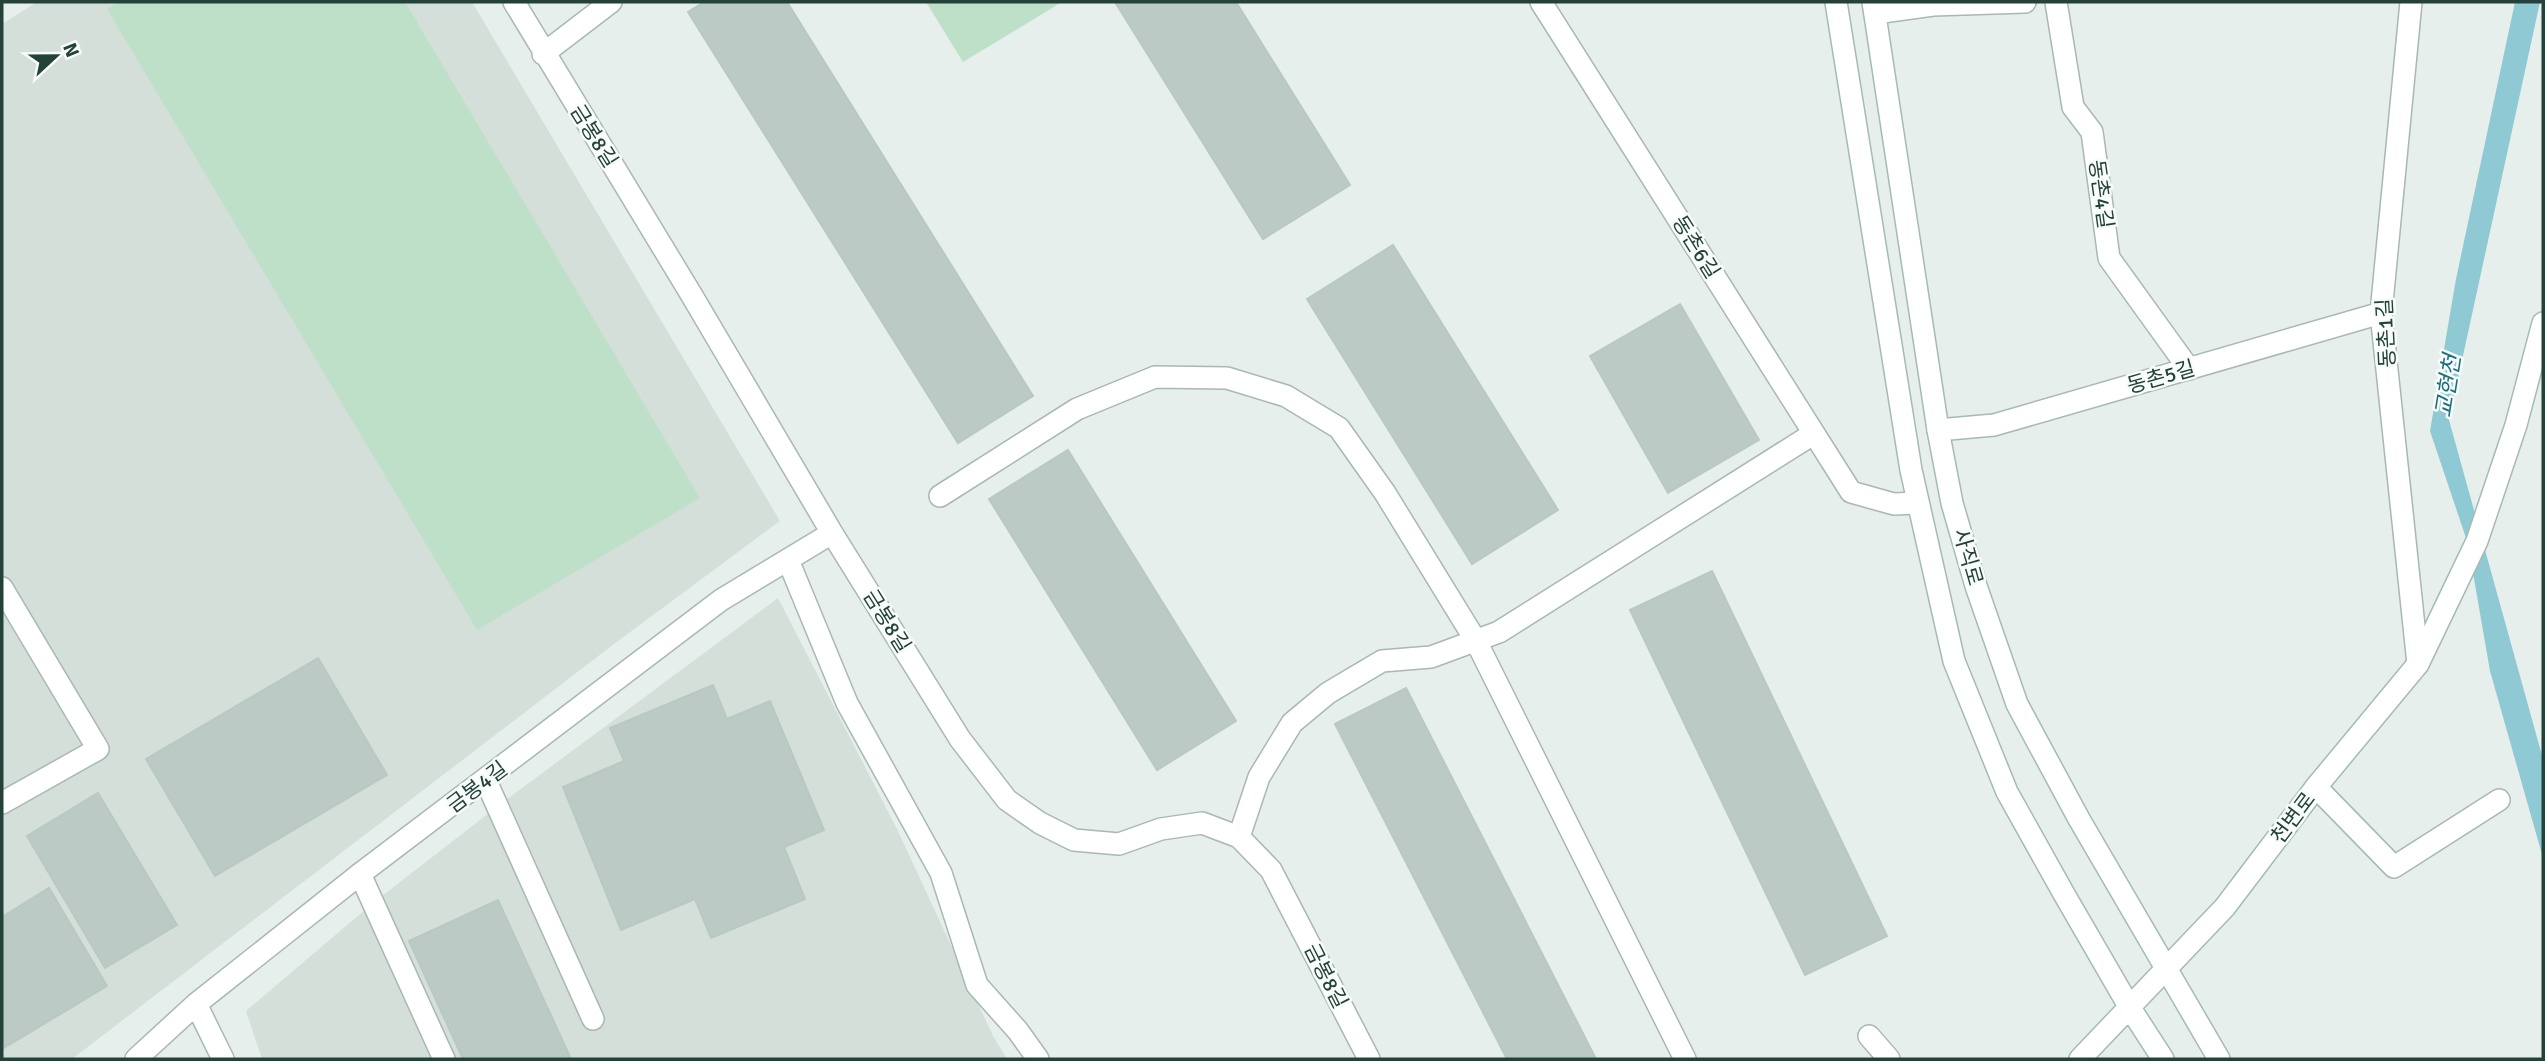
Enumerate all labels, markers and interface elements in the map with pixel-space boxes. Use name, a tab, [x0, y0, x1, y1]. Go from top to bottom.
north arrow	[21, 21, 91, 91]
text: N	[57, 39, 84, 61]
street label: 금봉8길	[565, 100, 623, 172]
street label: 동촌4길	[2083, 158, 2119, 230]
street label: 동촌6길	[1667, 211, 1725, 283]
street label: 동촌1길	[2371, 298, 2401, 368]
water label: 교현천	[2429, 350, 2468, 420]
street label: 동촌5길	[2124, 355, 2198, 399]
street label: 사직로	[1948, 526, 1988, 588]
street label: 금봉8길	[858, 585, 916, 657]
street label: 금봉4길	[441, 756, 513, 818]
street label: 천변로	[2265, 787, 2321, 849]
street label: 금봉8길	[1299, 939, 1353, 1013]

